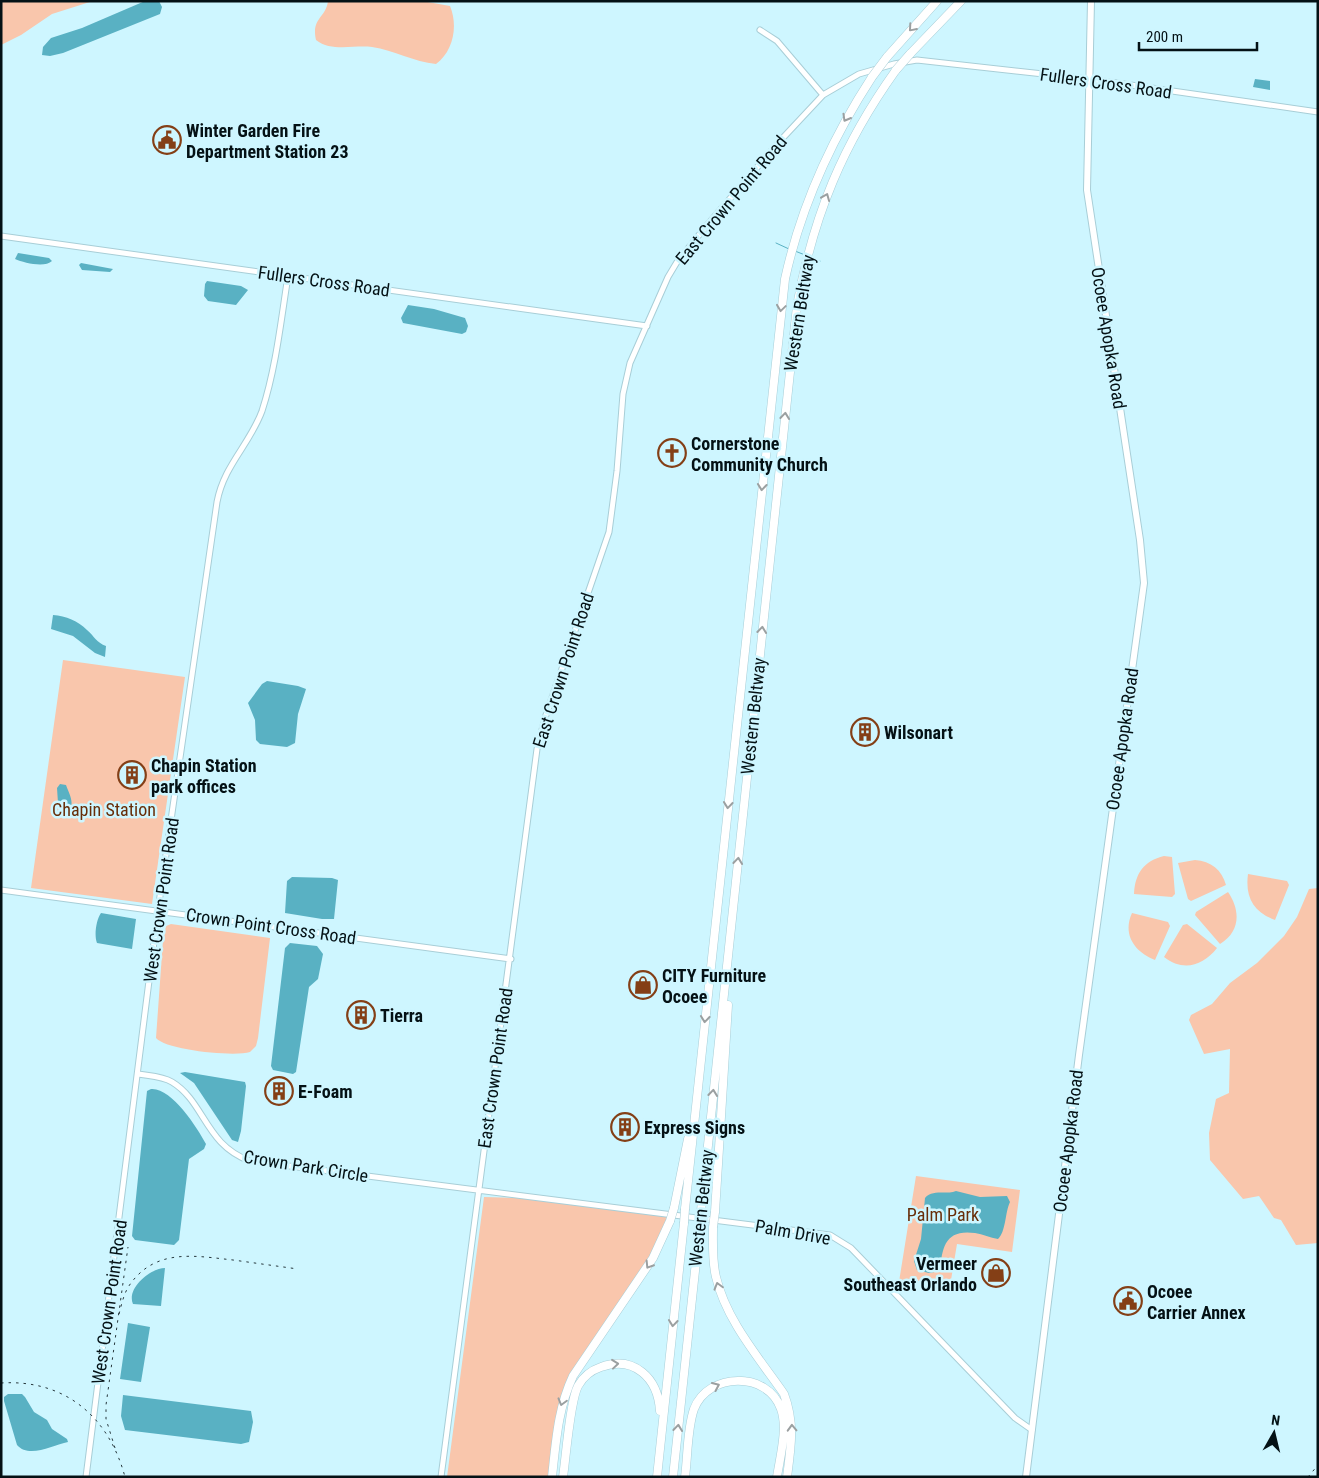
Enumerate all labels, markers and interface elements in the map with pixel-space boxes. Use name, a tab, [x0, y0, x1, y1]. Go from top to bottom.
scale bar	[1139, 20, 1256, 52]
one-way arrow	[908, 23, 917, 32]
text: 200 m	[1146, 28, 1183, 46]
street label: Fullers Cross Road	[1039, 63, 1173, 103]
one-way arrow	[842, 113, 852, 122]
place label: Winter Garden Fire Department Station 23	[186, 120, 349, 162]
public building icon: Winter Garden Fire Department Station 23	[152, 125, 182, 155]
street label: East Crown Point Road	[671, 131, 791, 269]
one-way arrow	[819, 193, 830, 202]
street label: Western Beltway	[779, 253, 819, 373]
street label: Fullers Cross Road	[257, 261, 391, 301]
street label: Ocoee Apopka Road	[1087, 266, 1131, 410]
one-way arrow	[776, 304, 787, 312]
one-way arrow	[779, 412, 790, 420]
place label: Cornerstone Community Church	[691, 433, 828, 475]
church icon: Cornerstone Community Church	[657, 438, 687, 468]
one-way arrow	[757, 483, 768, 491]
street label: East Crown Point Road	[528, 590, 598, 750]
one-way arrow	[756, 626, 767, 634]
street label: Western Beltway	[736, 656, 770, 776]
street label: Ocoee Apopka Road	[1102, 667, 1142, 811]
building icon: Wilsonart	[850, 717, 880, 747]
place label: Wilsonart	[884, 722, 953, 743]
place label: Chapin Station park offices	[151, 755, 257, 797]
building icon: Chapin Station park offices	[117, 760, 147, 790]
park label: Chapin Station	[52, 799, 156, 820]
one-way arrow	[723, 801, 734, 809]
street label: West Crown Point Road	[139, 816, 183, 984]
one-way arrow	[732, 857, 743, 865]
street label: Crown Point Cross Road	[185, 904, 357, 948]
place label: CITY Furniture Ocoee	[662, 965, 766, 1007]
shop icon: CITY Furniture Ocoee	[628, 970, 658, 1000]
street label: East Crown Point Road	[473, 986, 517, 1150]
building icon: Tierra	[346, 1000, 376, 1030]
place label: Tierra	[380, 1005, 423, 1026]
one-way arrow	[700, 1015, 711, 1023]
street label: Ocoee Apopka Road	[1049, 1069, 1087, 1213]
building icon: E-Foam	[264, 1076, 294, 1106]
place label: E-Foam	[298, 1081, 353, 1102]
one-way arrow	[707, 1088, 718, 1096]
building icon: Express Signs	[610, 1112, 640, 1142]
place label: Express Signs	[644, 1117, 745, 1138]
street label: Crown Park Circle	[242, 1146, 370, 1186]
street label: Western Beltway	[684, 1148, 718, 1268]
park label: Palm Park	[907, 1204, 979, 1225]
street label: Palm Drive	[754, 1215, 832, 1249]
street label: West Crown Point Road	[87, 1218, 131, 1386]
place label: Vermeer Southeast Orlando	[844, 1253, 977, 1295]
shop icon: Vermeer Southeast Orlando	[981, 1258, 1011, 1288]
one-way arrow	[645, 1260, 655, 1269]
place label: Ocoee Carrier Annex	[1147, 1281, 1246, 1323]
one-way arrow	[714, 1282, 724, 1291]
public building icon: Ocoee Carrier Annex	[1113, 1286, 1143, 1316]
one-way arrow	[668, 1320, 679, 1328]
one-way arrow	[612, 1359, 620, 1370]
one-way arrow	[711, 1382, 720, 1392]
one-way arrow	[558, 1397, 568, 1405]
north arrow	[1249, 1408, 1299, 1458]
text: N	[1270, 1412, 1281, 1429]
one-way arrow	[672, 1424, 683, 1432]
one-way arrow	[787, 1424, 797, 1432]

